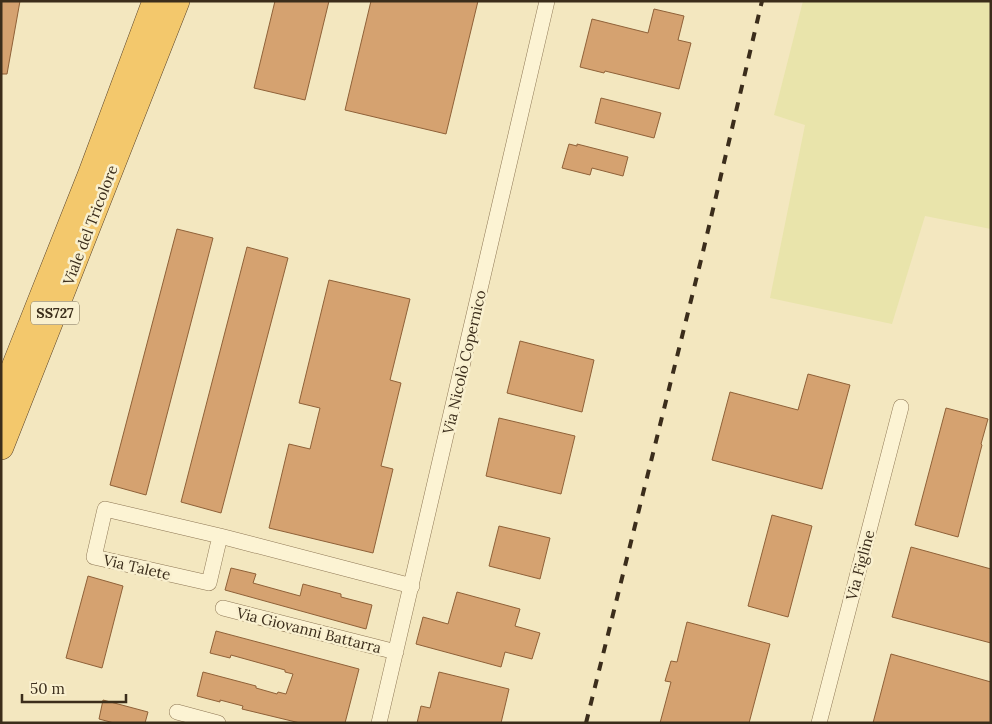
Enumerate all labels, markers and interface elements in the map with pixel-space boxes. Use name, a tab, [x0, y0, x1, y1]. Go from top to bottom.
street label: Viale del Tricolore	[58, 162, 122, 289]
street label: Via Nicolò Copernico	[438, 288, 490, 437]
road number: SS727	[31, 302, 79, 324]
street label: Via Figline	[841, 528, 878, 603]
street label: Via Talete	[101, 550, 173, 584]
street label: Via Giovanni Battarra	[234, 603, 384, 657]
scale bar	[22, 672, 126, 704]
text: 50 m	[30, 679, 65, 698]

